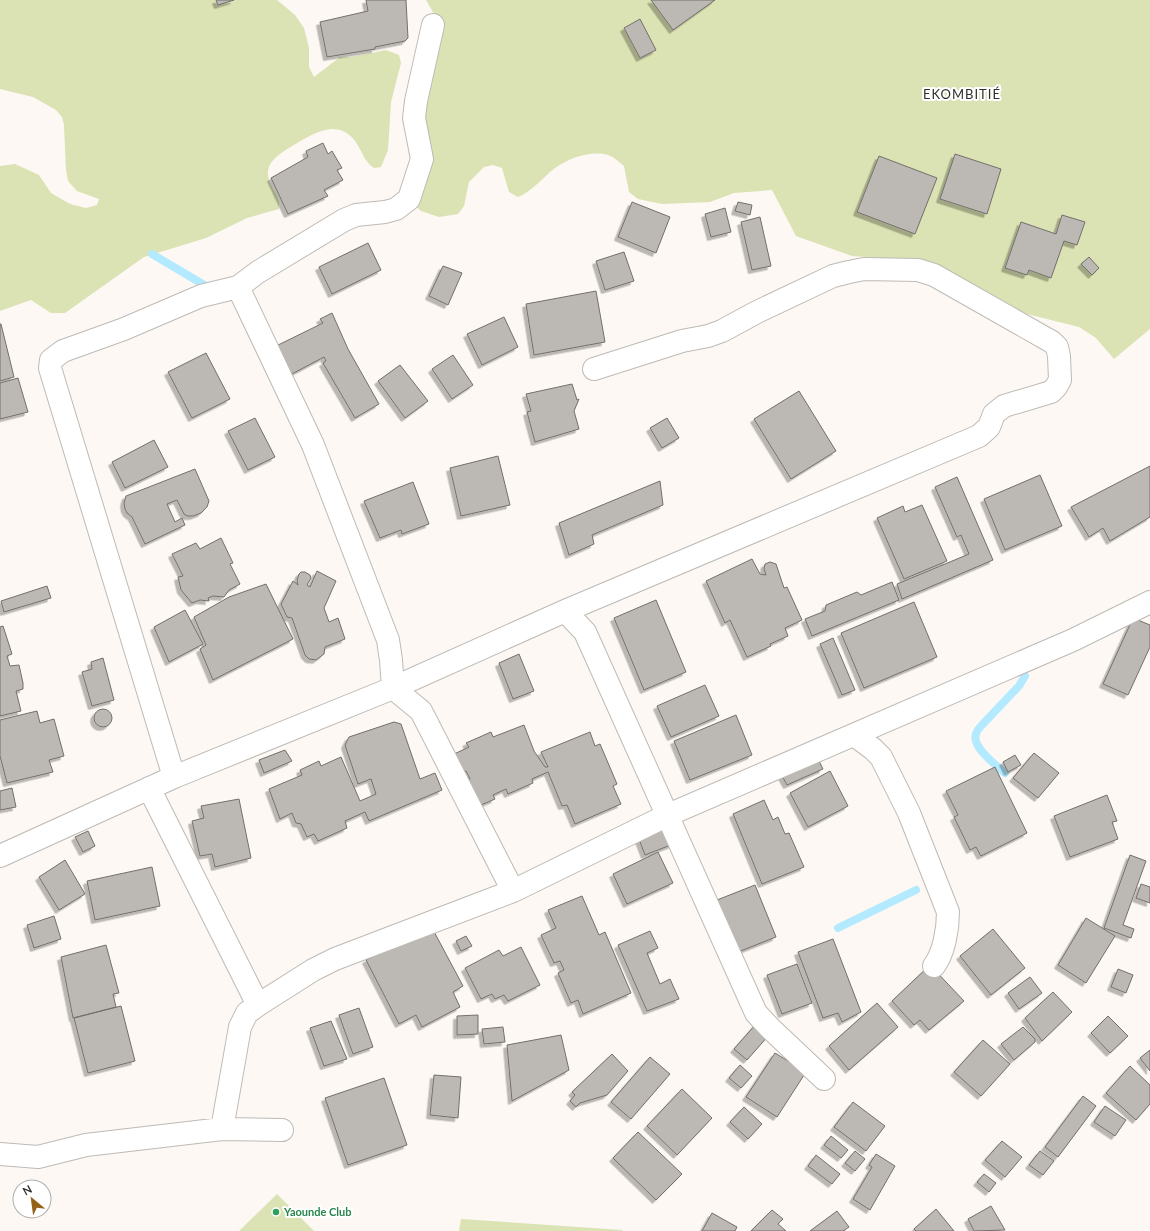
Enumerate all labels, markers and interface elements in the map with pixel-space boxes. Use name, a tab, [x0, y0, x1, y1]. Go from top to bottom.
district label: EKOMBITIÉ	[923, 86, 1001, 102]
north arrow	[12, 1179, 52, 1219]
text: N	[20, 1182, 34, 1198]
place label: Yaounde Club	[283, 1205, 351, 1218]
marker: Yaounde Club	[271, 1207, 281, 1217]

